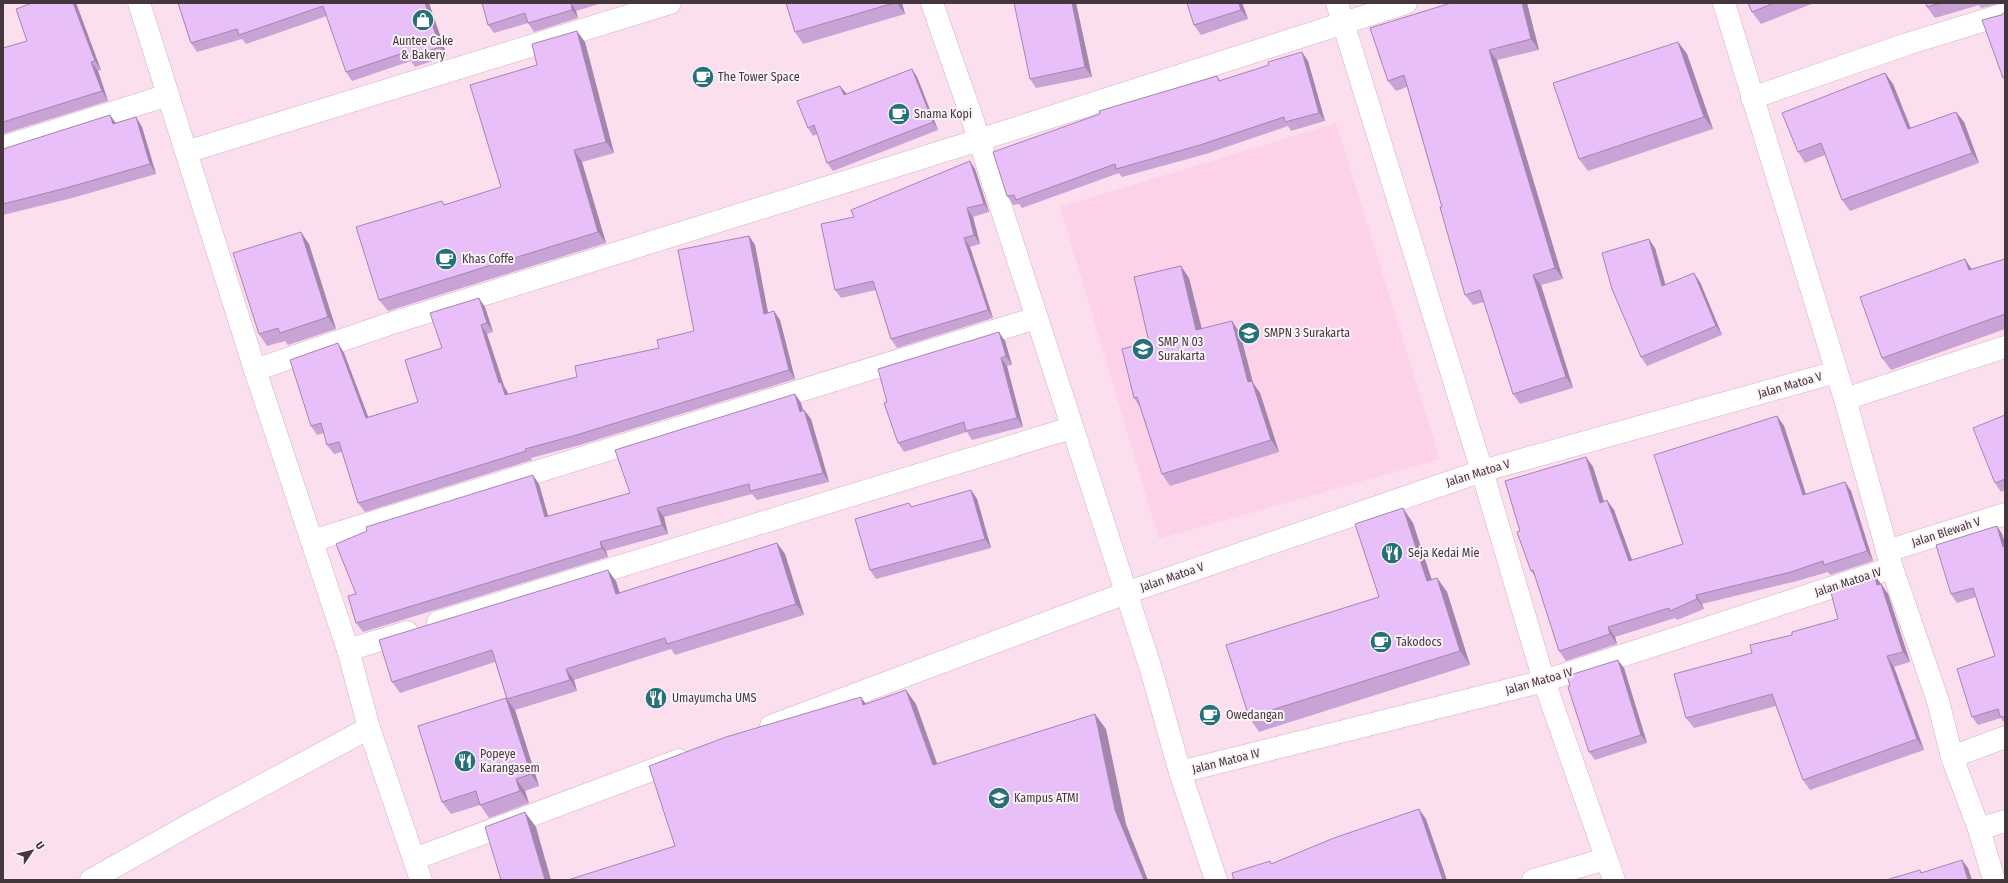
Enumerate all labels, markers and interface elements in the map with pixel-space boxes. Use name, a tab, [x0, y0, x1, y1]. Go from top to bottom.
shop icon: Auntee Cake & Bakery	[410, 7, 436, 33]
place label: Auntee Cake & Bakery	[393, 34, 453, 62]
cafe icon: The Tower Space	[690, 64, 716, 90]
place label: The Tower Space	[718, 70, 800, 84]
cafe icon: Snama Kopi	[886, 101, 912, 127]
place label: Snama Kopi	[914, 107, 972, 121]
cafe icon: Khas Coffe	[433, 246, 459, 272]
place label: Khas Coffe	[462, 252, 514, 266]
school or university icon: SMPN 3 Surakarta	[1236, 320, 1262, 346]
place label: SMPN 3 Surakarta	[1264, 326, 1350, 340]
place label: SMP N 03 Surakarta	[1158, 335, 1205, 363]
school or university icon: SMP N 03 Surakarta	[1130, 336, 1156, 362]
street label: Jalan Matoa V	[1756, 369, 1825, 401]
street label: Jalan Matoa V	[1444, 456, 1513, 489]
street label: Jalan Blewah V	[1910, 514, 1983, 550]
restaurant icon: Seja Kedai Mie	[1379, 540, 1405, 566]
place label: Seja Kedai Mie	[1408, 546, 1479, 560]
street label: Jalan Matoa V	[1138, 559, 1206, 594]
street label: Jalan Matoa IV	[1813, 564, 1884, 599]
cafe icon: Takodocs	[1368, 629, 1394, 655]
place label: Takodocs	[1396, 635, 1442, 649]
street label: Jalan Matoa IV	[1504, 664, 1575, 697]
restaurant icon: Umayumcha UMS	[643, 685, 669, 711]
place label: Umayumcha UMS	[672, 691, 756, 705]
cafe icon: Owedangan	[1197, 702, 1223, 728]
place label: Owedangan	[1226, 708, 1284, 722]
street label: Jalan Matoa IV	[1191, 746, 1262, 776]
place label: Popeye Karangasem	[480, 747, 540, 775]
restaurant icon: Popeye Karangasem	[452, 748, 478, 774]
school or university icon: Kampus ATMI	[986, 785, 1012, 811]
place label: Kampus ATMI	[1014, 791, 1079, 805]
north arrow	[12, 831, 52, 871]
text: U	[33, 839, 47, 852]

